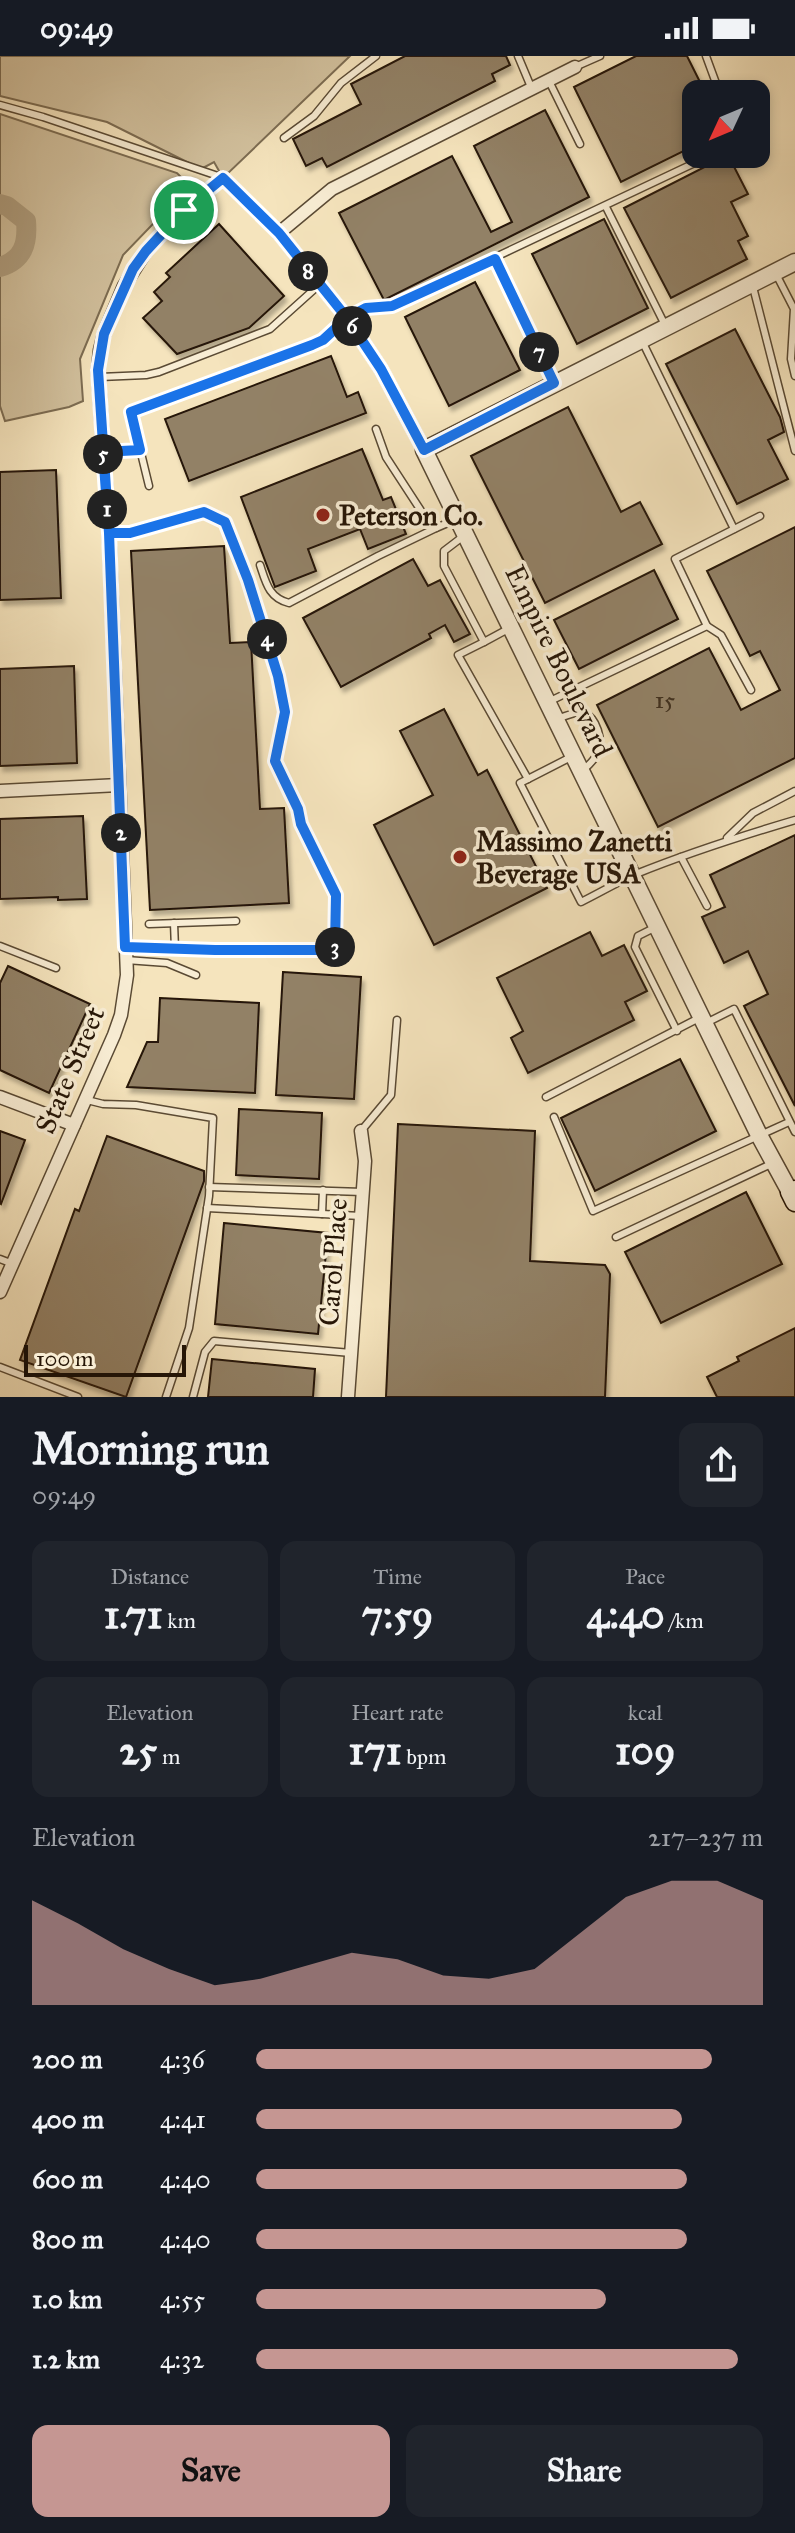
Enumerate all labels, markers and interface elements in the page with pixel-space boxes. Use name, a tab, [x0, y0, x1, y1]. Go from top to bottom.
text: 09:49	[40, 10, 114, 46]
north arrow	[682, 80, 770, 168]
map controls	[682, 80, 770, 168]
pin	[150, 176, 218, 244]
icon: arrive	[162, 188, 206, 232]
pin: 8	[288, 251, 328, 291]
text: 8	[302, 257, 314, 284]
pin: 6	[332, 306, 372, 346]
text: 6	[346, 312, 358, 339]
pin: 7	[519, 332, 559, 372]
text: 7	[533, 338, 545, 365]
pin: 5	[83, 434, 123, 474]
text: 5	[98, 440, 108, 467]
pin: 1	[87, 489, 127, 529]
text: 1	[103, 495, 111, 522]
place label: Peterson Co.	[339, 498, 483, 533]
marker: Peterson Co.	[314, 506, 332, 524]
street label: Empire Boulevard	[497, 559, 621, 763]
pin: 4	[247, 619, 287, 659]
text: 4	[261, 625, 273, 652]
house number: 15	[655, 685, 675, 715]
pin: 2	[101, 813, 141, 853]
text: 2	[116, 819, 126, 846]
place label: Massimo Zanetti Beverage USA	[476, 824, 673, 891]
marker: Massimo Zanetti Beverage USA	[451, 848, 469, 866]
pin: 3	[315, 927, 355, 967]
text: 3	[331, 933, 339, 960]
street label: State Street	[28, 1001, 113, 1139]
street label: Carol Place	[311, 1197, 355, 1327]
scale bar	[24, 1341, 186, 1377]
text: 100 m	[36, 1345, 93, 1372]
text: Morning run	[32, 1422, 269, 1476]
button: share	[679, 1423, 763, 1507]
text: 09:49	[32, 1479, 96, 1511]
text: Distance	[110, 1563, 189, 1590]
text: Time	[373, 1563, 422, 1590]
text: Pace	[625, 1563, 665, 1590]
text: 1.71	[104, 1590, 163, 1639]
text: 7:59	[362, 1590, 433, 1639]
text: 4:40	[587, 1590, 664, 1639]
text: km	[163, 1607, 196, 1634]
text: /km	[664, 1607, 704, 1634]
text: Elevation	[106, 1699, 194, 1726]
text: Heart rate	[351, 1699, 444, 1726]
text: kcal	[628, 1699, 662, 1726]
text: 25	[119, 1726, 157, 1775]
text: 171	[349, 1726, 402, 1775]
text: 109	[615, 1726, 675, 1775]
text: m	[157, 1743, 180, 1770]
text: bpm	[402, 1743, 446, 1770]
text: Elevation	[32, 1821, 135, 1853]
text: 217–237 m	[648, 1821, 763, 1853]
text: 200 m	[32, 2043, 103, 2075]
text: 4:36	[160, 2043, 205, 2075]
text: 400 m	[32, 2103, 104, 2135]
text: 4:41	[160, 2103, 206, 2135]
text: 600 m	[32, 2163, 103, 2195]
text: 4:40	[160, 2163, 211, 2195]
text: 800 m	[32, 2223, 104, 2255]
text: 4:40	[160, 2223, 211, 2255]
text: 1.0 km	[32, 2283, 102, 2315]
text: 4:55	[160, 2283, 205, 2315]
text: 1.2 km	[32, 2343, 100, 2375]
text: 4:32	[160, 2343, 204, 2375]
button: Save	[32, 2425, 390, 2517]
button: Share	[406, 2425, 763, 2517]

